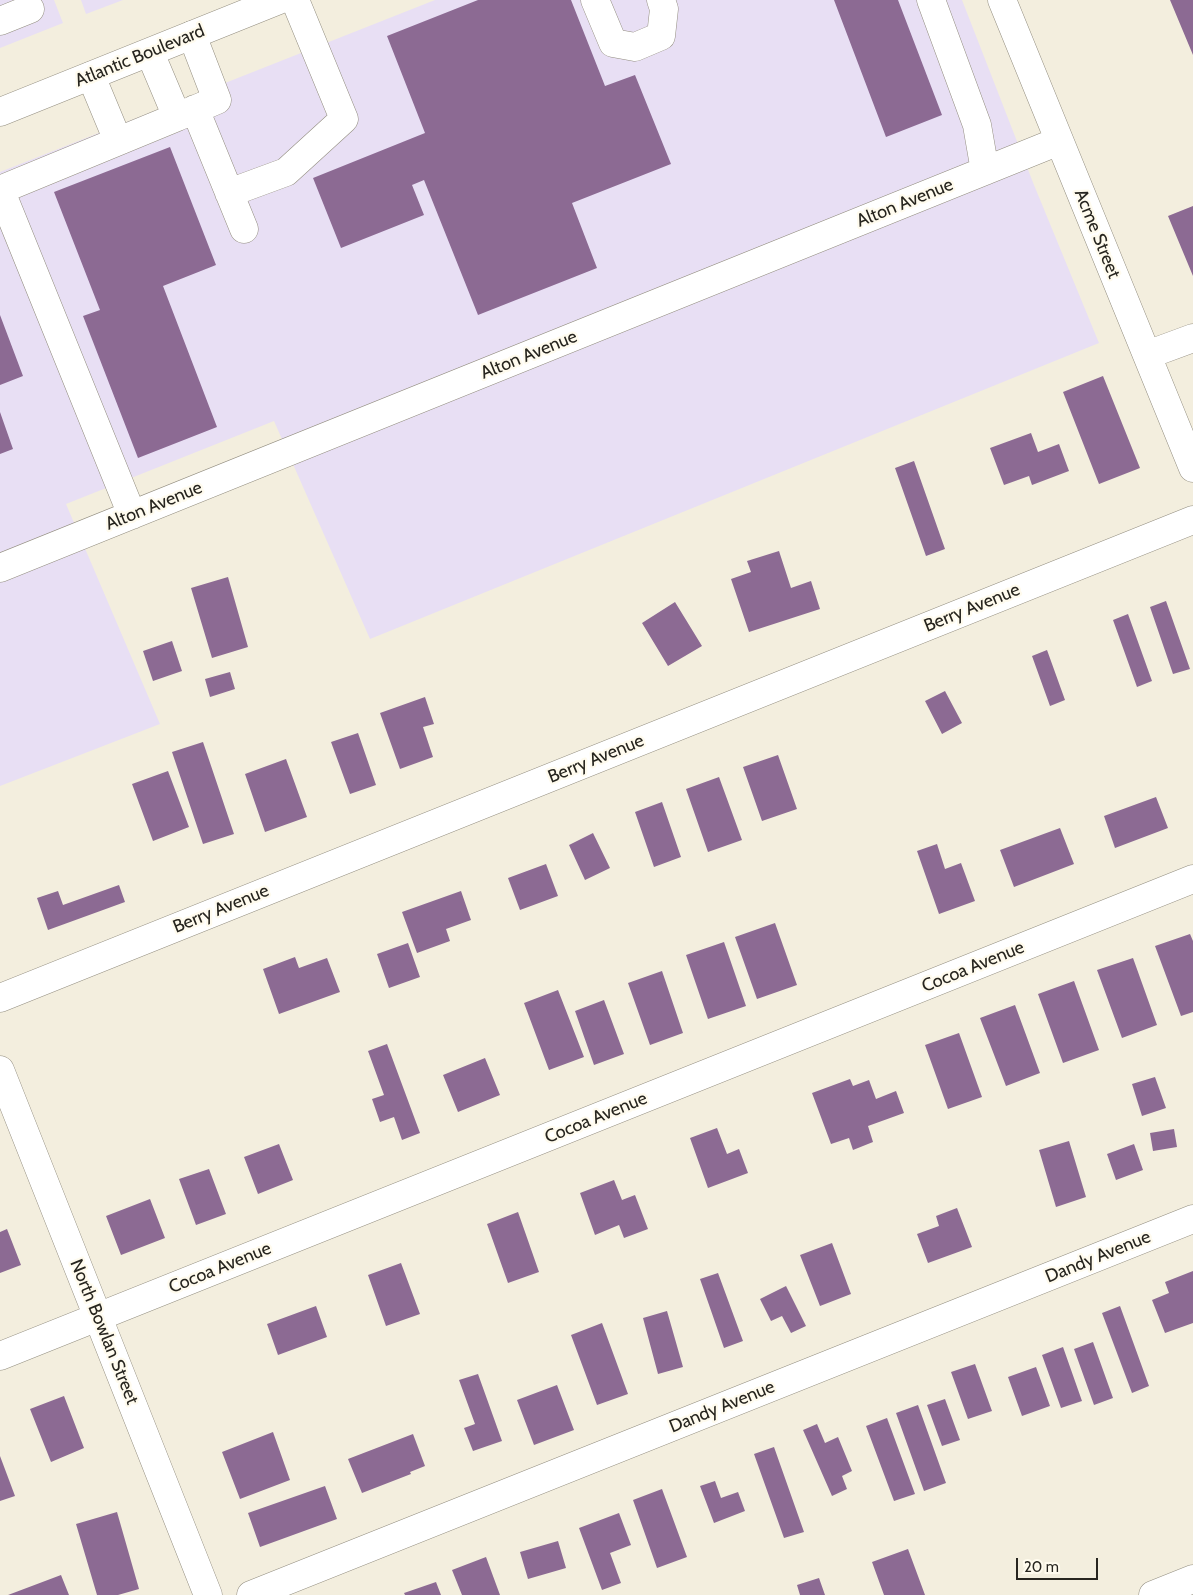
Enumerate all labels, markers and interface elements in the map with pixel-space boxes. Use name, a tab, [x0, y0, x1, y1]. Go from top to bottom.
street label: Atlantic Boulevard	[72, 20, 208, 92]
street label: Alton Avenue	[854, 174, 956, 232]
street label: Acme Street	[1069, 186, 1125, 282]
street label: Alton Avenue	[478, 326, 580, 384]
street label: Alton Avenue	[103, 477, 205, 535]
street label: Berry Avenue	[921, 579, 1023, 637]
street label: Berry Avenue	[545, 730, 647, 788]
street label: Berry Avenue	[170, 880, 272, 938]
street label: Cocoa Avenue	[919, 937, 1027, 997]
street label: Cocoa Avenue	[542, 1088, 650, 1148]
street label: Dandy Avenue	[1042, 1226, 1154, 1288]
street label: Cocoa Avenue	[166, 1238, 274, 1298]
street label: North Bowlan Street	[65, 1256, 143, 1408]
street label: Dandy Avenue	[666, 1376, 778, 1438]
scale bar	[1018, 1548, 1100, 1580]
text: 20 m	[1024, 1558, 1059, 1576]

